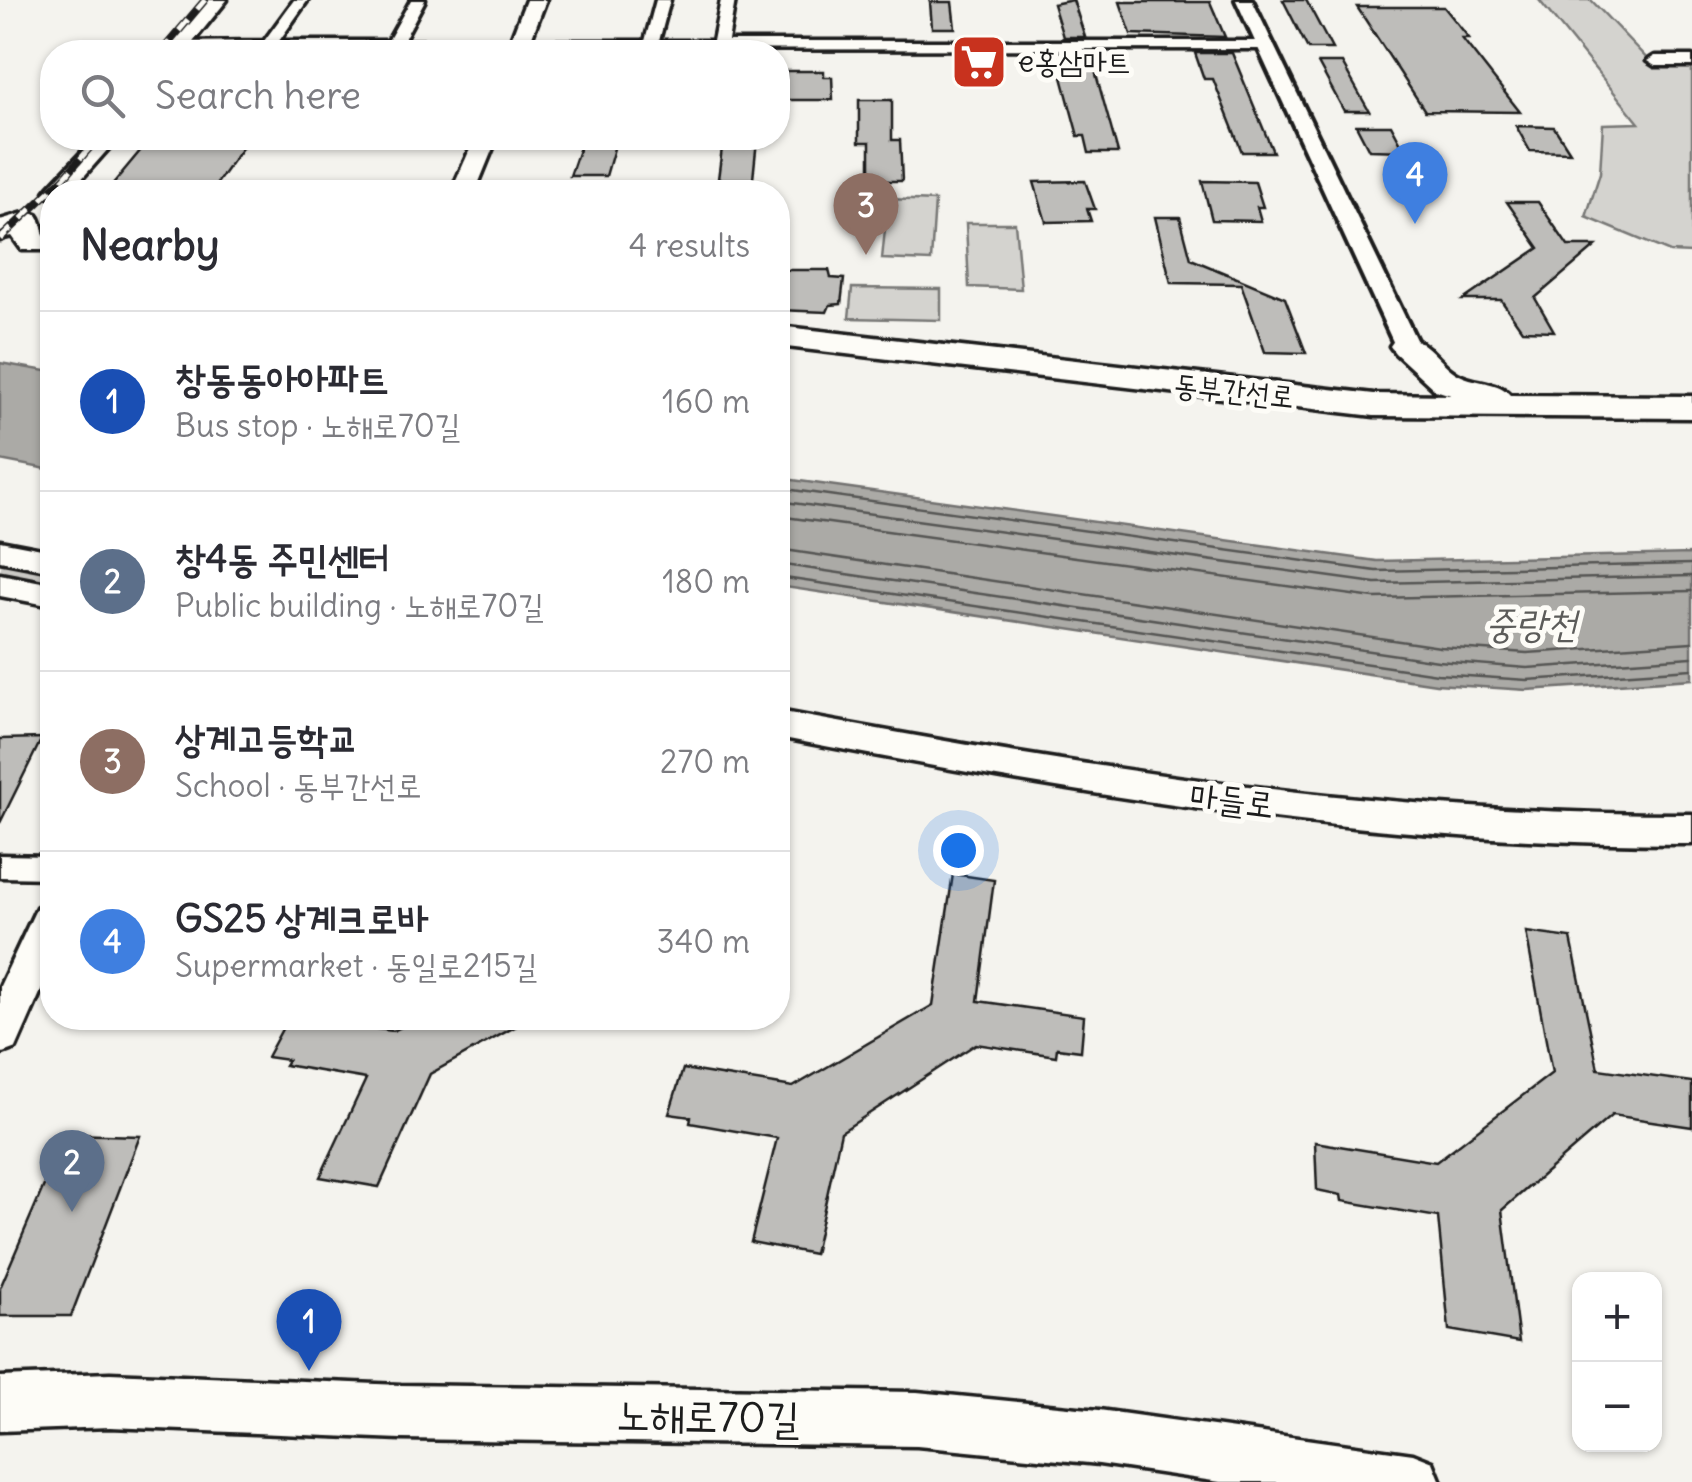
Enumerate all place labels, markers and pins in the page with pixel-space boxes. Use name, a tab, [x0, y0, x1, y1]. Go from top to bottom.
supermarket icon: e홍삼마트	[949, 32, 1009, 92]
place label: e홍삼마트	[1018, 42, 1131, 80]
pin: 4	[1382, 142, 1448, 224]
pin: 3	[834, 172, 898, 255]
pin: 2	[40, 1130, 104, 1212]
pin: 1	[276, 1288, 342, 1371]

